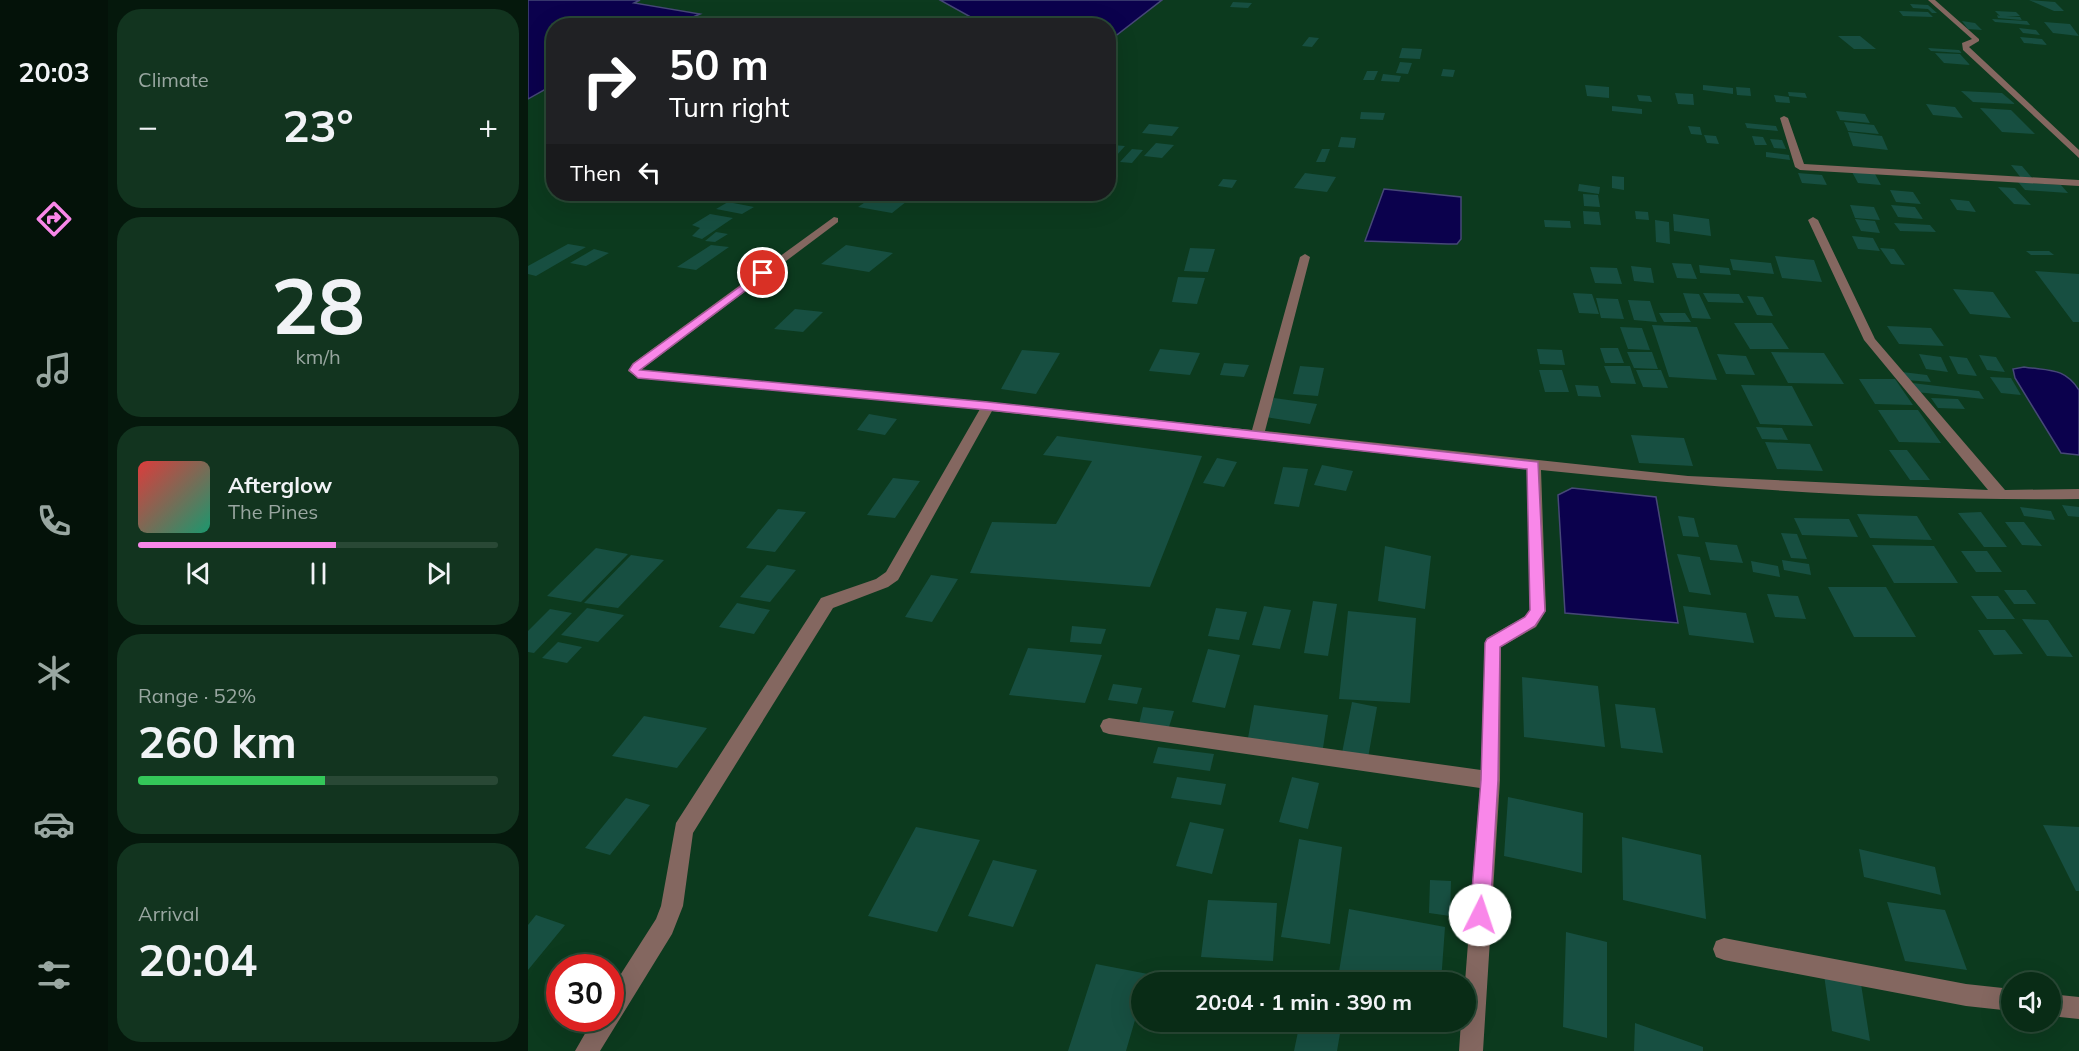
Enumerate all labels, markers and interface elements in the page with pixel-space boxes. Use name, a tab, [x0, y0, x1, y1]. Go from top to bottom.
text: 50 m	[669, 38, 769, 91]
icon: right	[570, 42, 648, 120]
text: 20:03	[18, 55, 90, 89]
text: Climate	[138, 67, 209, 92]
text: Turn right	[669, 90, 789, 124]
text: 23°	[282, 97, 354, 153]
text: −	[138, 105, 158, 146]
text: +	[478, 105, 498, 146]
icon: left	[633, 156, 666, 189]
text: Then	[570, 159, 621, 187]
icon: directions	[33, 198, 75, 240]
pin	[737, 247, 788, 298]
text: 28	[271, 256, 365, 354]
icon: arrive	[746, 256, 779, 289]
text: km/h	[295, 344, 341, 369]
icon: music	[33, 349, 75, 391]
text: Afterglow	[228, 471, 332, 499]
text: The Pines	[228, 499, 318, 524]
icon: phone	[33, 500, 75, 542]
icon: previous	[182, 557, 215, 590]
icon: pause	[302, 557, 335, 590]
icon: next	[422, 557, 455, 590]
icon: climate	[33, 652, 75, 694]
text: Range · 52%	[138, 683, 256, 708]
text: 260 km	[138, 713, 297, 769]
icon: car	[33, 803, 75, 845]
position arrow	[1448, 883, 1512, 947]
text: Arrival	[138, 901, 199, 926]
text: 20:04	[138, 931, 257, 987]
icon: filters	[33, 954, 75, 996]
speed limit sign: 30	[546, 954, 624, 1032]
map controls	[2001, 972, 2061, 1032]
button: sound	[2001, 972, 2061, 1032]
text: 20:04 · 1 min · 390 m	[1195, 988, 1412, 1016]

